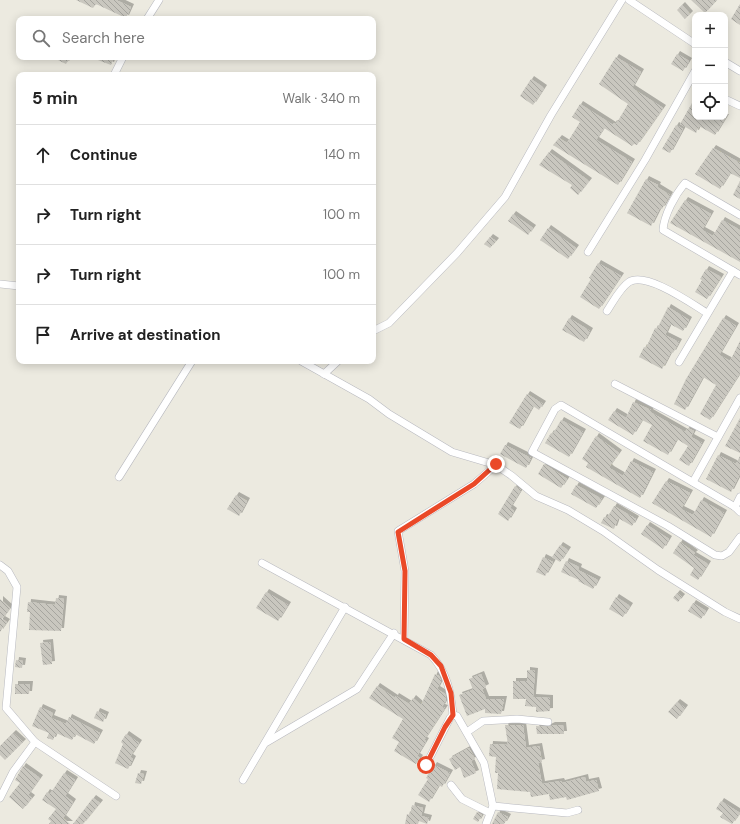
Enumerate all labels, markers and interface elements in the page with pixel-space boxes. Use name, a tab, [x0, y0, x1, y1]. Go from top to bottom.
map controls	[692, 12, 728, 120]
button: +	[692, 12, 728, 48]
search box	[16, 16, 376, 60]
icon: search	[30, 27, 52, 49]
text: Search here	[62, 28, 145, 48]
button: −	[692, 48, 728, 84]
button: locate	[692, 84, 728, 120]
text: 5 min	[32, 87, 78, 109]
text: Walk · 340 m	[283, 90, 360, 107]
icon: ahead	[32, 144, 54, 166]
text: Continue	[70, 145, 138, 165]
text: 140 m	[324, 146, 360, 163]
icon: right	[32, 204, 54, 226]
text: Turn right	[70, 205, 141, 225]
text: 100 m	[323, 206, 360, 223]
icon: right	[32, 264, 54, 286]
text: Turn right	[70, 265, 141, 285]
text: 100 m	[323, 266, 360, 283]
icon: arrive	[32, 324, 54, 346]
text: Arrive at destination	[70, 325, 221, 345]
route end	[487, 455, 505, 473]
route start	[417, 756, 435, 774]

